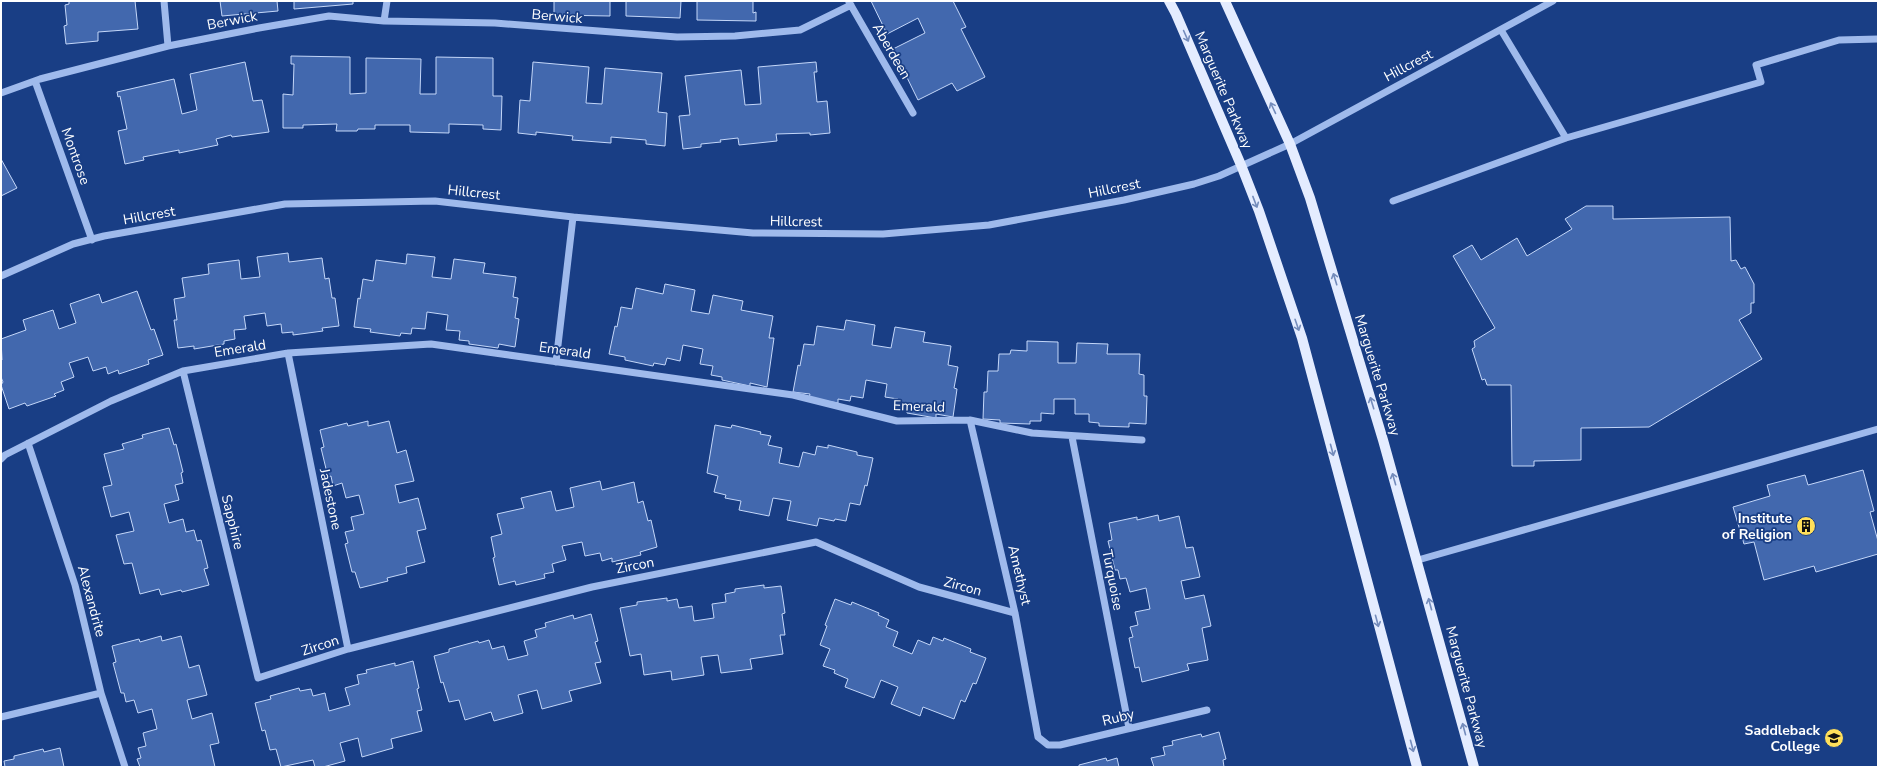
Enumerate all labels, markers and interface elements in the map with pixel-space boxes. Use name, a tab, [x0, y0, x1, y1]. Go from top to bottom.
street label: Berwick	[531, 5, 584, 28]
street label: Berwick	[205, 6, 260, 35]
street label: Aberdeen	[868, 20, 915, 83]
one-way arrow	[1183, 29, 1190, 41]
street label: Marguerite Parkway	[1190, 29, 1257, 153]
street label: Hillcrest	[1381, 45, 1436, 86]
one-way arrow	[1269, 103, 1276, 115]
street label: Montrose	[56, 125, 95, 187]
street label: Hillcrest	[1086, 174, 1142, 203]
street label: Hillcrest	[447, 180, 501, 205]
one-way arrow	[1252, 195, 1260, 207]
street label: Hillcrest	[122, 202, 177, 229]
street label: Hillcrest	[770, 212, 823, 231]
one-way arrow	[1331, 272, 1338, 285]
street label: Marguerite Parkway	[1350, 312, 1405, 439]
one-way arrow	[1294, 318, 1301, 331]
street label: Emerald	[213, 335, 267, 362]
street label: Emerald	[538, 337, 592, 364]
street label: Emerald	[893, 396, 945, 417]
one-way arrow	[1368, 397, 1375, 410]
one-way arrow	[1328, 444, 1336, 457]
street label: Jadestone	[315, 466, 346, 532]
one-way arrow	[1390, 473, 1398, 486]
street label: Sapphire	[217, 493, 248, 552]
place label: Institute of Religion	[1722, 509, 1792, 544]
building icon: Institute of Religion	[1795, 515, 1817, 537]
street label: Amethyst	[1003, 543, 1036, 607]
street label: Turquoise	[1097, 548, 1128, 612]
street label: Zircon	[614, 552, 656, 578]
street label: Alexandrite	[73, 563, 110, 639]
street label: Zircon	[942, 572, 984, 601]
one-way arrow	[1426, 598, 1433, 611]
one-way arrow	[1374, 614, 1382, 627]
street label: Marguerite Parkway	[1441, 624, 1492, 751]
street label: Zircon	[299, 630, 341, 660]
street label: Ruby	[1100, 704, 1137, 731]
place label: Saddleback College	[1745, 721, 1820, 756]
one-way arrow	[1460, 723, 1467, 736]
school or university icon: Saddleback College	[1823, 727, 1845, 749]
one-way arrow	[1408, 739, 1416, 752]

